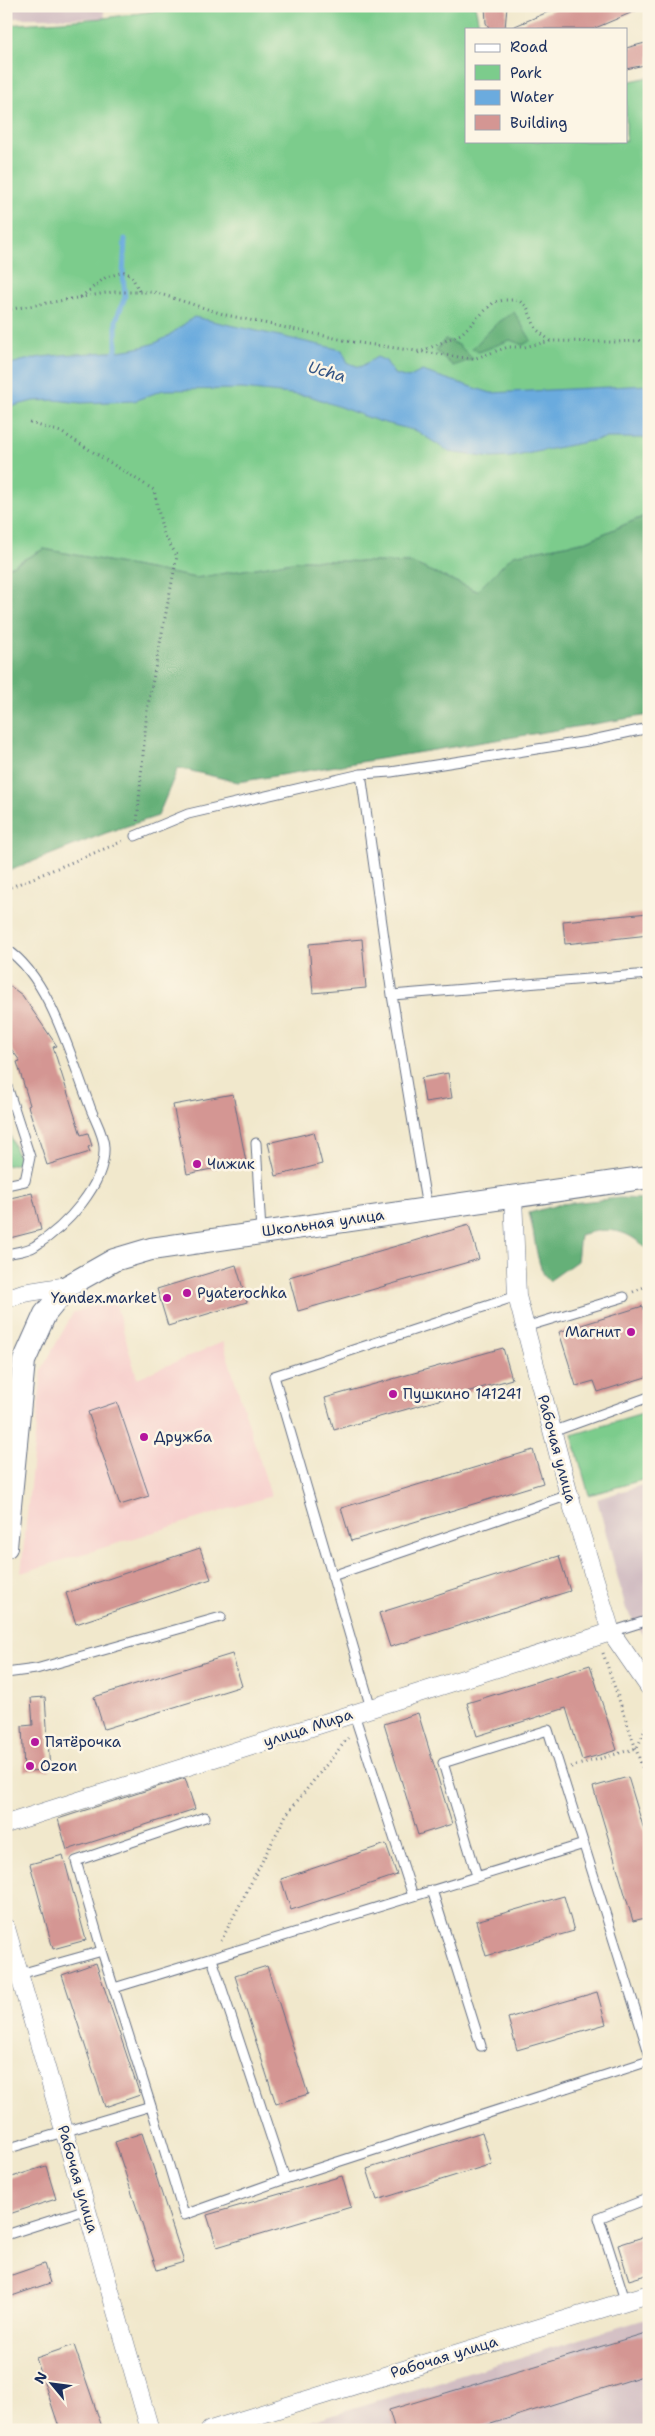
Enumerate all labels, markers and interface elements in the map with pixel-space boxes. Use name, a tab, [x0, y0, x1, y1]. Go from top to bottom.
legend	[465, 28, 628, 142]
text: Road	[510, 37, 548, 57]
text: Park	[510, 63, 542, 83]
text: Water	[510, 87, 554, 107]
text: Building	[510, 113, 567, 133]
water label: Ucha	[306, 356, 348, 387]
place label: Чижик	[207, 1154, 255, 1174]
marker: Чижик	[191, 1158, 203, 1170]
street label: Школьная улица	[260, 1204, 386, 1241]
place label: Pyaterochka	[197, 1283, 288, 1303]
marker: Pyaterochka	[181, 1287, 193, 1299]
place label: Yandex.market	[51, 1288, 157, 1308]
marker: Yandex.market	[161, 1292, 173, 1304]
place label: Магнит	[565, 1322, 621, 1342]
marker: Магнит	[625, 1326, 637, 1338]
place label: Пушкино 141241	[403, 1384, 522, 1404]
marker: Пушкино 141241	[387, 1388, 399, 1400]
street label: Рабочая улица	[533, 1393, 581, 1506]
place label: Дружба	[154, 1427, 213, 1447]
marker: Дружба	[138, 1431, 150, 1443]
street label: улица Мира	[261, 1704, 356, 1752]
place label: Пятёрочка	[45, 1732, 122, 1752]
marker: Пятёрочка	[29, 1736, 41, 1748]
place label: Ozon	[40, 1756, 77, 1776]
marker: Ozon	[24, 1760, 36, 1772]
street label: Рабочая улица	[53, 2123, 103, 2236]
street label: Рабочая улица	[388, 2331, 501, 2383]
north arrow	[28, 2358, 78, 2408]
text: N	[30, 2368, 51, 2387]

